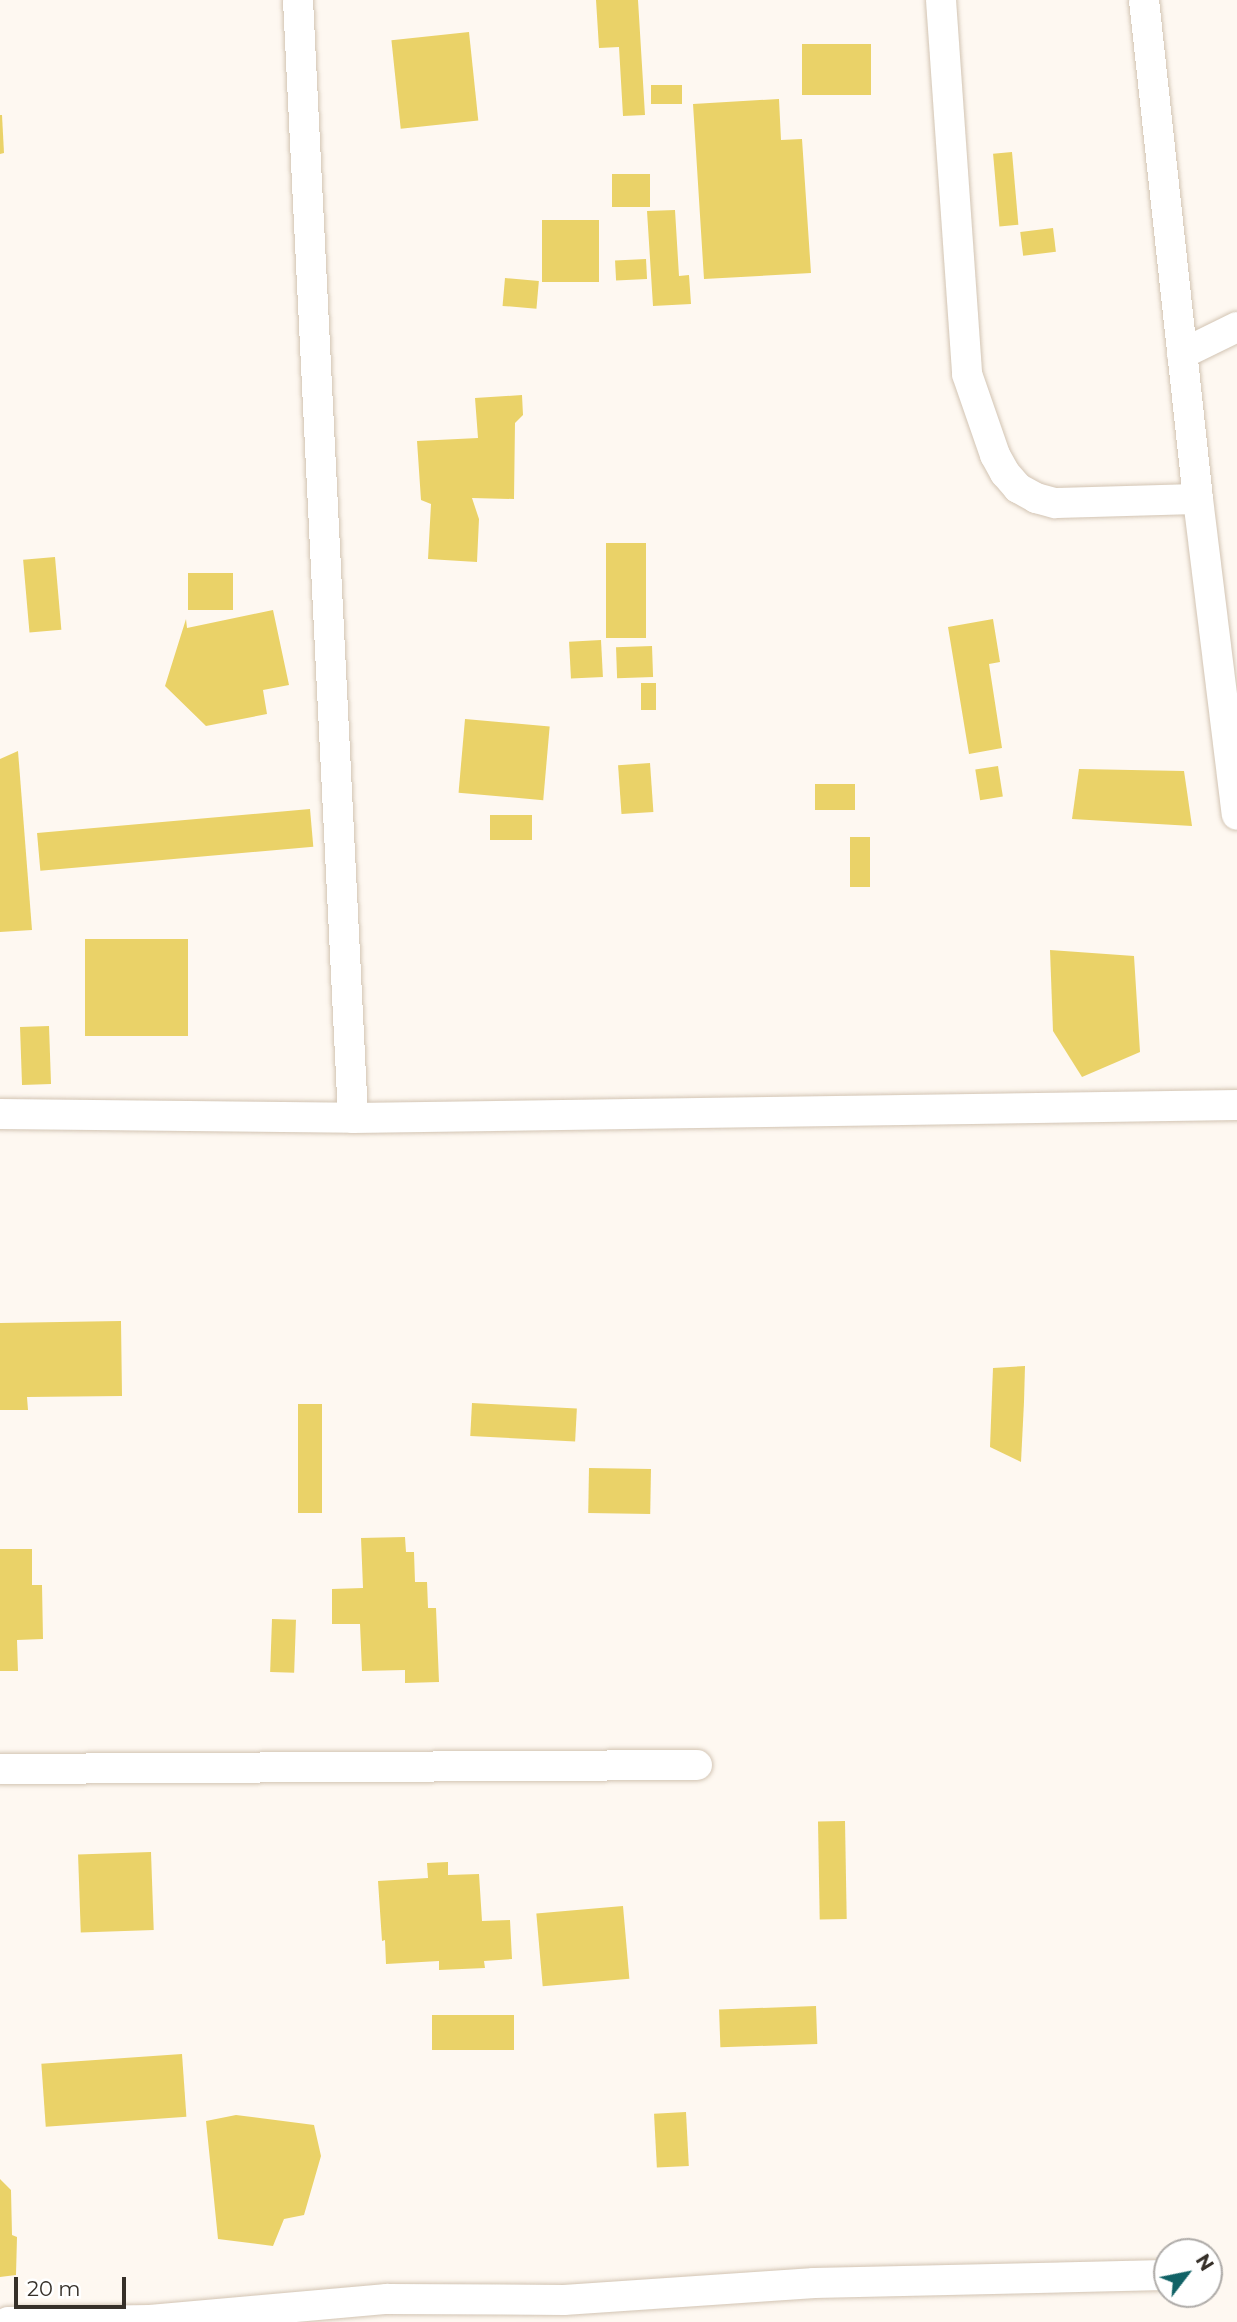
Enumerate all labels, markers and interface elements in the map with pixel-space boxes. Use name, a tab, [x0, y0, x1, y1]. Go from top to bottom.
north arrow	[1153, 2238, 1223, 2308]
text: N	[1191, 2250, 1218, 2275]
scale bar	[18, 2262, 130, 2306]
text: 20 m	[27, 2276, 81, 2301]

